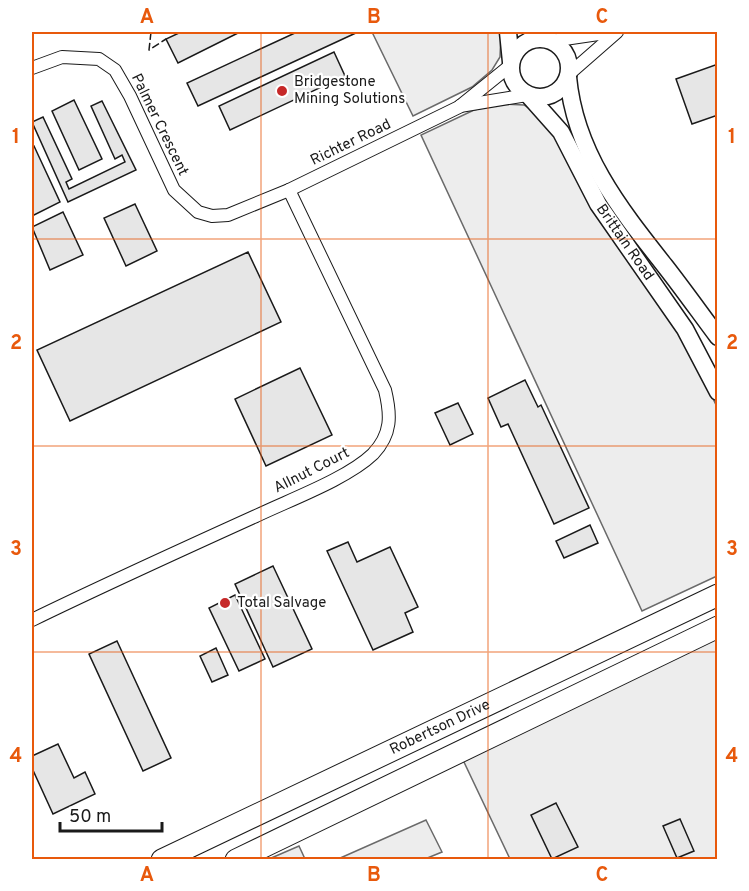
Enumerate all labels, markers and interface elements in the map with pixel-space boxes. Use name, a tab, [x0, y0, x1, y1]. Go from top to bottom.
text: A	[140, 5, 154, 31]
text: B	[367, 5, 381, 31]
text: C	[596, 5, 608, 31]
street label: Palmer Crescent	[126, 71, 192, 179]
place label: Bridgestone Mining Solutions	[294, 73, 405, 109]
marker: Bridgestone Mining Solutions	[275, 84, 289, 98]
street label: Richter Road	[308, 115, 394, 171]
text: 1	[12, 125, 20, 151]
text: 1	[728, 125, 736, 151]
street label: Brittain Road	[592, 201, 658, 284]
text: 2	[10, 331, 22, 357]
text: 2	[726, 331, 738, 357]
street label: Allnut Court	[271, 444, 353, 498]
text: 3	[10, 537, 22, 563]
text: 3	[726, 537, 738, 563]
place label: Total Salvage	[237, 594, 326, 613]
marker: Total Salvage	[218, 596, 232, 610]
street label: Robertson Drive	[387, 695, 493, 760]
text: 4	[10, 744, 22, 770]
text: 4	[726, 744, 738, 770]
scale bar	[60, 795, 162, 833]
text: 50 m	[69, 806, 111, 829]
text: A	[140, 863, 154, 889]
text: B	[367, 863, 381, 889]
text: C	[596, 863, 608, 889]

